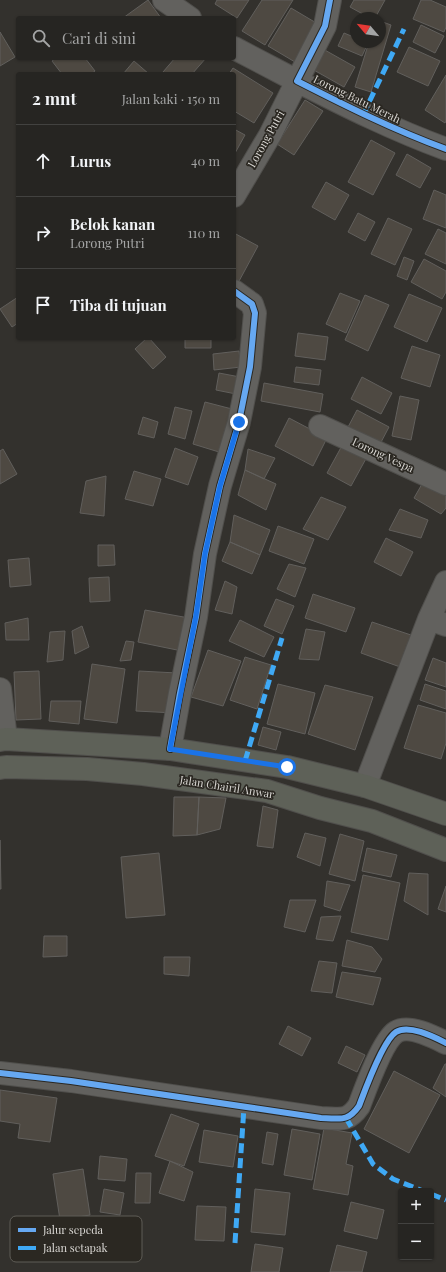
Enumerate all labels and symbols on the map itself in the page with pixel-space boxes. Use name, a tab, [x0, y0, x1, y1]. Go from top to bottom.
north arrow	[350, 12, 386, 48]
street label: Lorong Batu Merah	[311, 71, 404, 126]
street label: Lorong Putri	[244, 108, 287, 170]
route end	[230, 413, 248, 431]
street label: Lorong Vespa	[350, 434, 417, 476]
route start	[278, 758, 296, 776]
street label: Jalan Chairil Anwar	[178, 771, 275, 801]
legend	[10, 1216, 142, 1262]
text: Jalur sepeda	[42, 1222, 104, 1237]
text: Jalan setapak	[42, 1240, 108, 1255]

